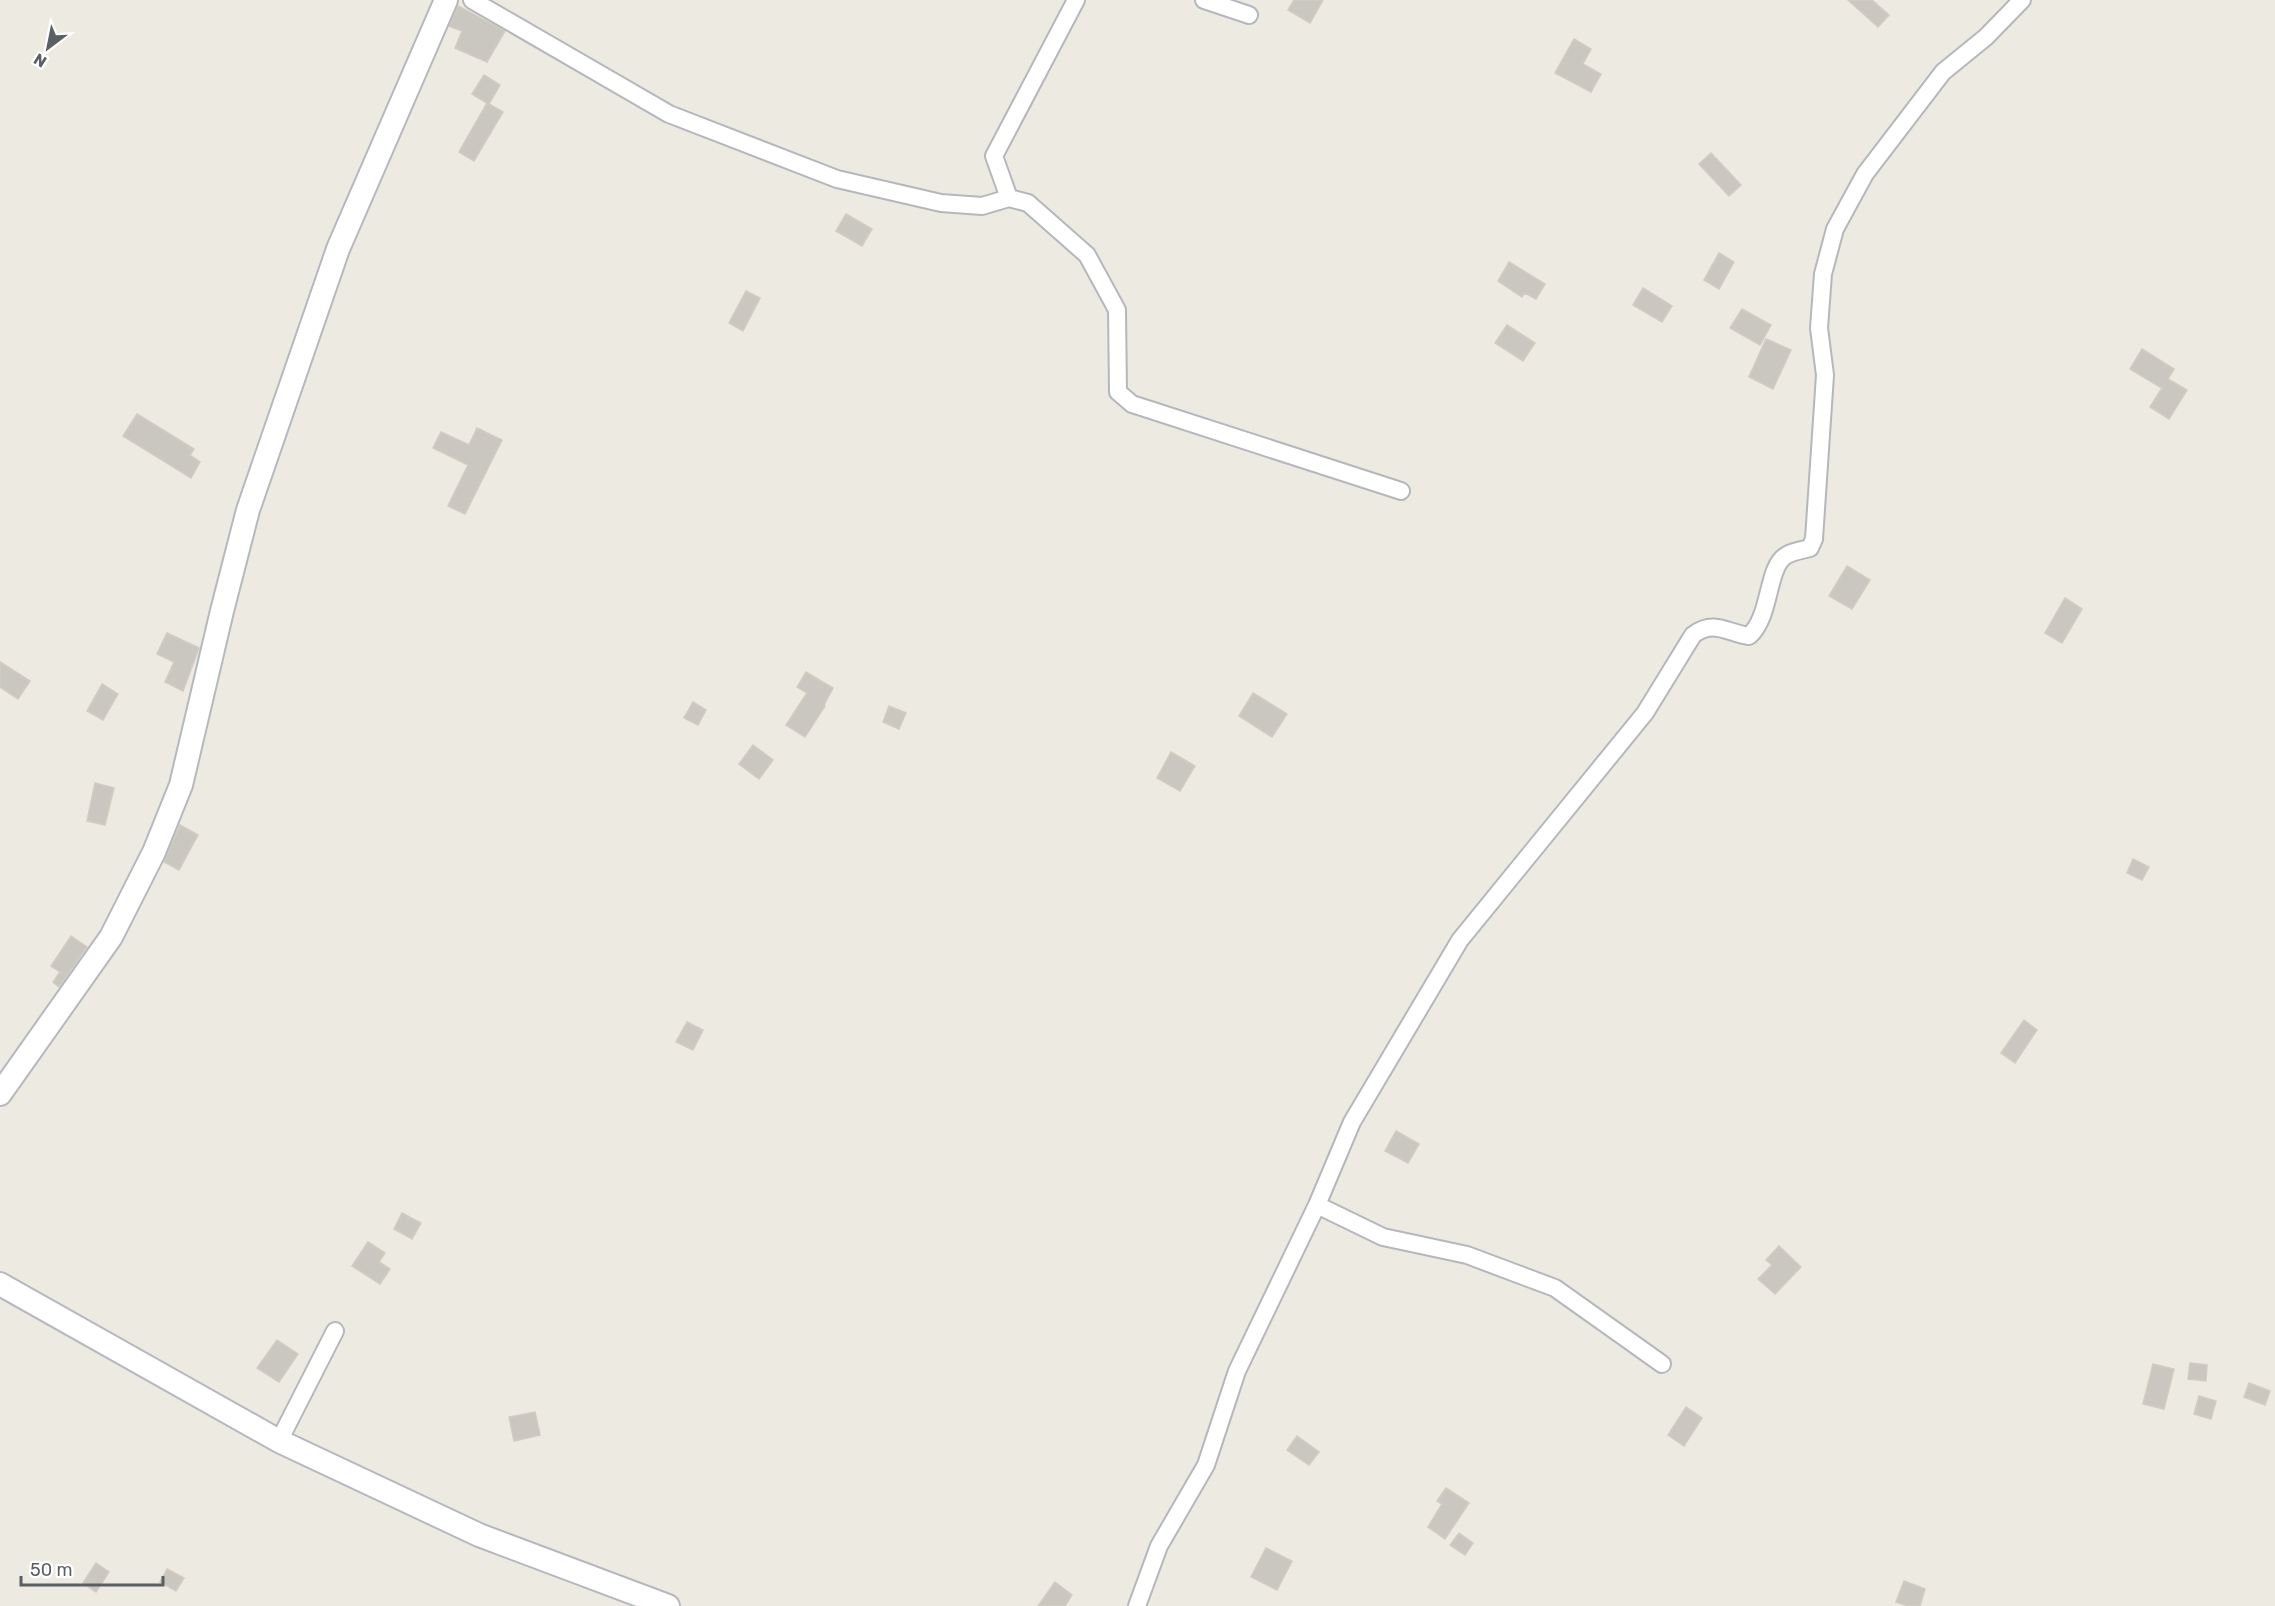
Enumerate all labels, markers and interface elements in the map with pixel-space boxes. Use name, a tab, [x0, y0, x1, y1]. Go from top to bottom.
north arrow	[18, 18, 78, 78]
text: N	[30, 49, 50, 71]
scale bar	[21, 1549, 164, 1587]
text: 50 m	[30, 1559, 73, 1581]

